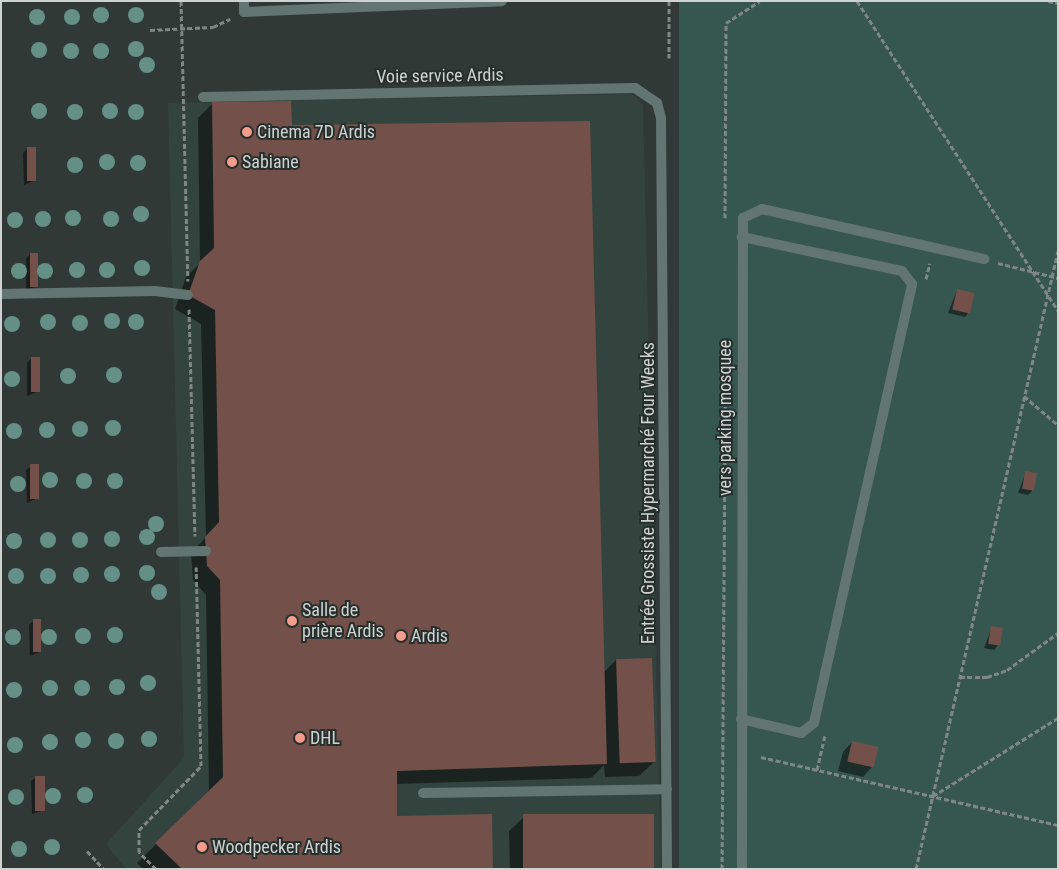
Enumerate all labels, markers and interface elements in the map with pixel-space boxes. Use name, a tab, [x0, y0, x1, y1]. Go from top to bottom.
street label: Voie service Ardis	[376, 64, 504, 88]
place label: Cinema 7D Ardis	[257, 121, 375, 143]
marker: Cinema 7D Ardis	[241, 126, 253, 138]
place label: Sabiane	[242, 151, 299, 173]
marker: Sabiane	[226, 156, 238, 168]
street label: vers parking mosquee	[714, 340, 736, 496]
street label: Entrée Grossiste Hypermarché Four Weeks	[637, 342, 659, 644]
place label: Salle de prière Ardis	[302, 600, 384, 642]
marker: Salle de prière Ardis	[286, 615, 298, 627]
place label: Ardis	[411, 625, 448, 647]
marker: Ardis	[395, 630, 407, 642]
place label: DHL	[310, 727, 340, 749]
marker: DHL	[294, 732, 306, 744]
place label: Woodpecker Ardis	[212, 836, 341, 858]
marker: Woodpecker Ardis	[196, 841, 208, 853]

